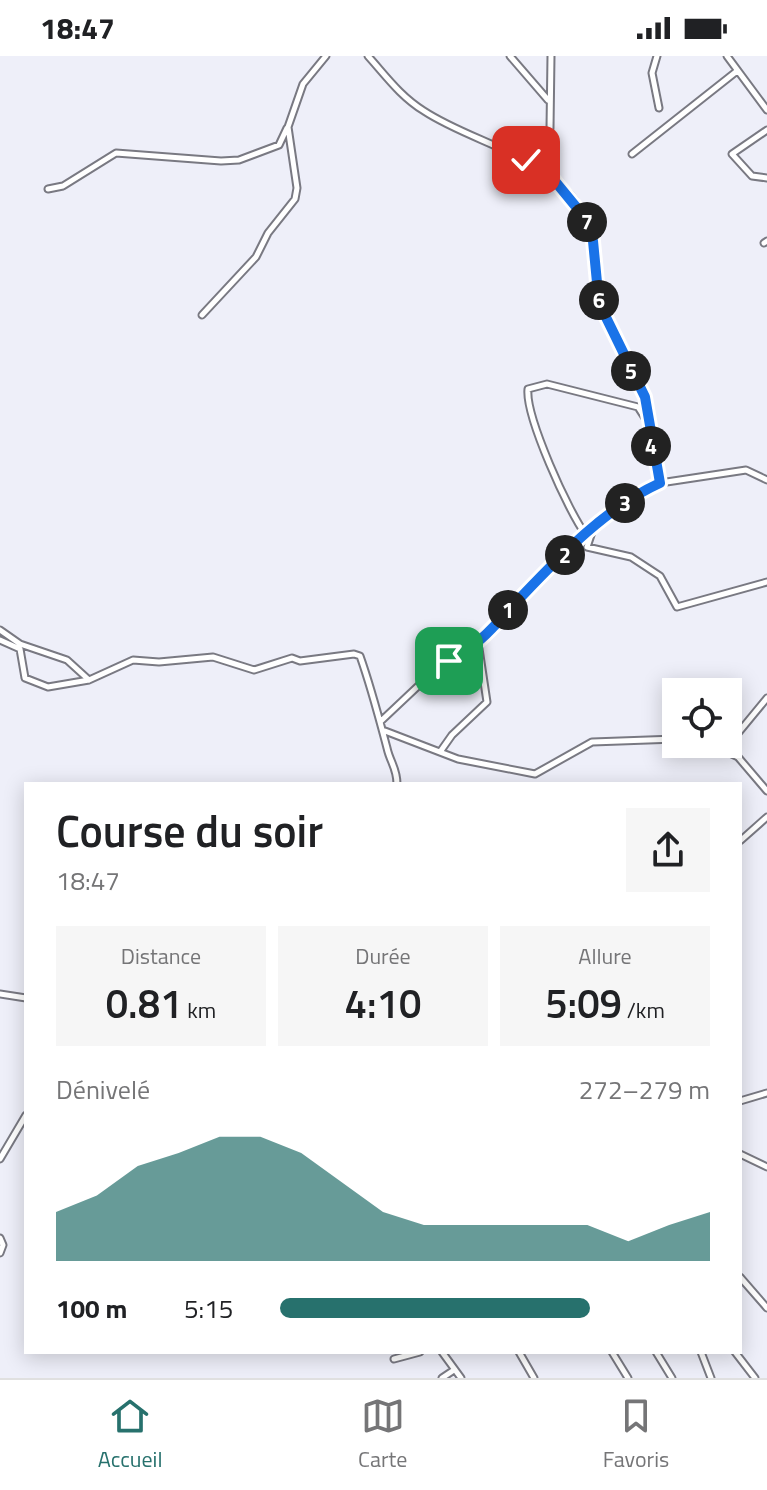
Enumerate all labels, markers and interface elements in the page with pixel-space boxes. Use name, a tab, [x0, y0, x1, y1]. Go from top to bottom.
text: 18:47	[40, 5, 115, 51]
pin	[492, 126, 560, 194]
icon: check	[504, 138, 548, 182]
pin: 7	[567, 202, 607, 242]
text: 7	[581, 205, 593, 239]
pin: 6	[579, 280, 619, 320]
text: 6	[593, 283, 605, 317]
pin: 5	[611, 351, 651, 391]
text: 5	[625, 354, 637, 388]
pin: 4	[631, 426, 671, 466]
text: 4	[645, 429, 657, 463]
pin: 3	[605, 483, 645, 523]
text: 3	[619, 486, 631, 520]
pin: 2	[545, 535, 585, 575]
text: 2	[559, 538, 571, 572]
pin: 1	[488, 590, 528, 630]
text: 1	[502, 593, 514, 627]
pin	[415, 627, 483, 695]
icon: arrive	[427, 639, 471, 683]
map controls	[662, 678, 742, 758]
button: locate	[662, 678, 742, 758]
text: Course du soir	[56, 797, 323, 864]
button: share	[626, 808, 710, 892]
text: 18:47	[56, 861, 120, 900]
text: Distance	[121, 939, 201, 973]
text: Durée	[355, 939, 411, 973]
text: Allure	[578, 939, 632, 973]
text: 0.81	[106, 973, 182, 1034]
text: 4:10	[345, 973, 421, 1034]
text: 5:09	[545, 973, 622, 1034]
text: km	[182, 993, 216, 1027]
text: /km	[622, 993, 665, 1027]
text: Dénivelé	[56, 1070, 150, 1109]
text: 272–279 m	[579, 1070, 710, 1109]
text: 100 m	[56, 1289, 127, 1328]
text: 5:15	[184, 1289, 233, 1328]
tab: Accueil	[98, 1394, 162, 1476]
tab: Carte	[358, 1394, 407, 1476]
tab: Favoris	[603, 1394, 669, 1476]

